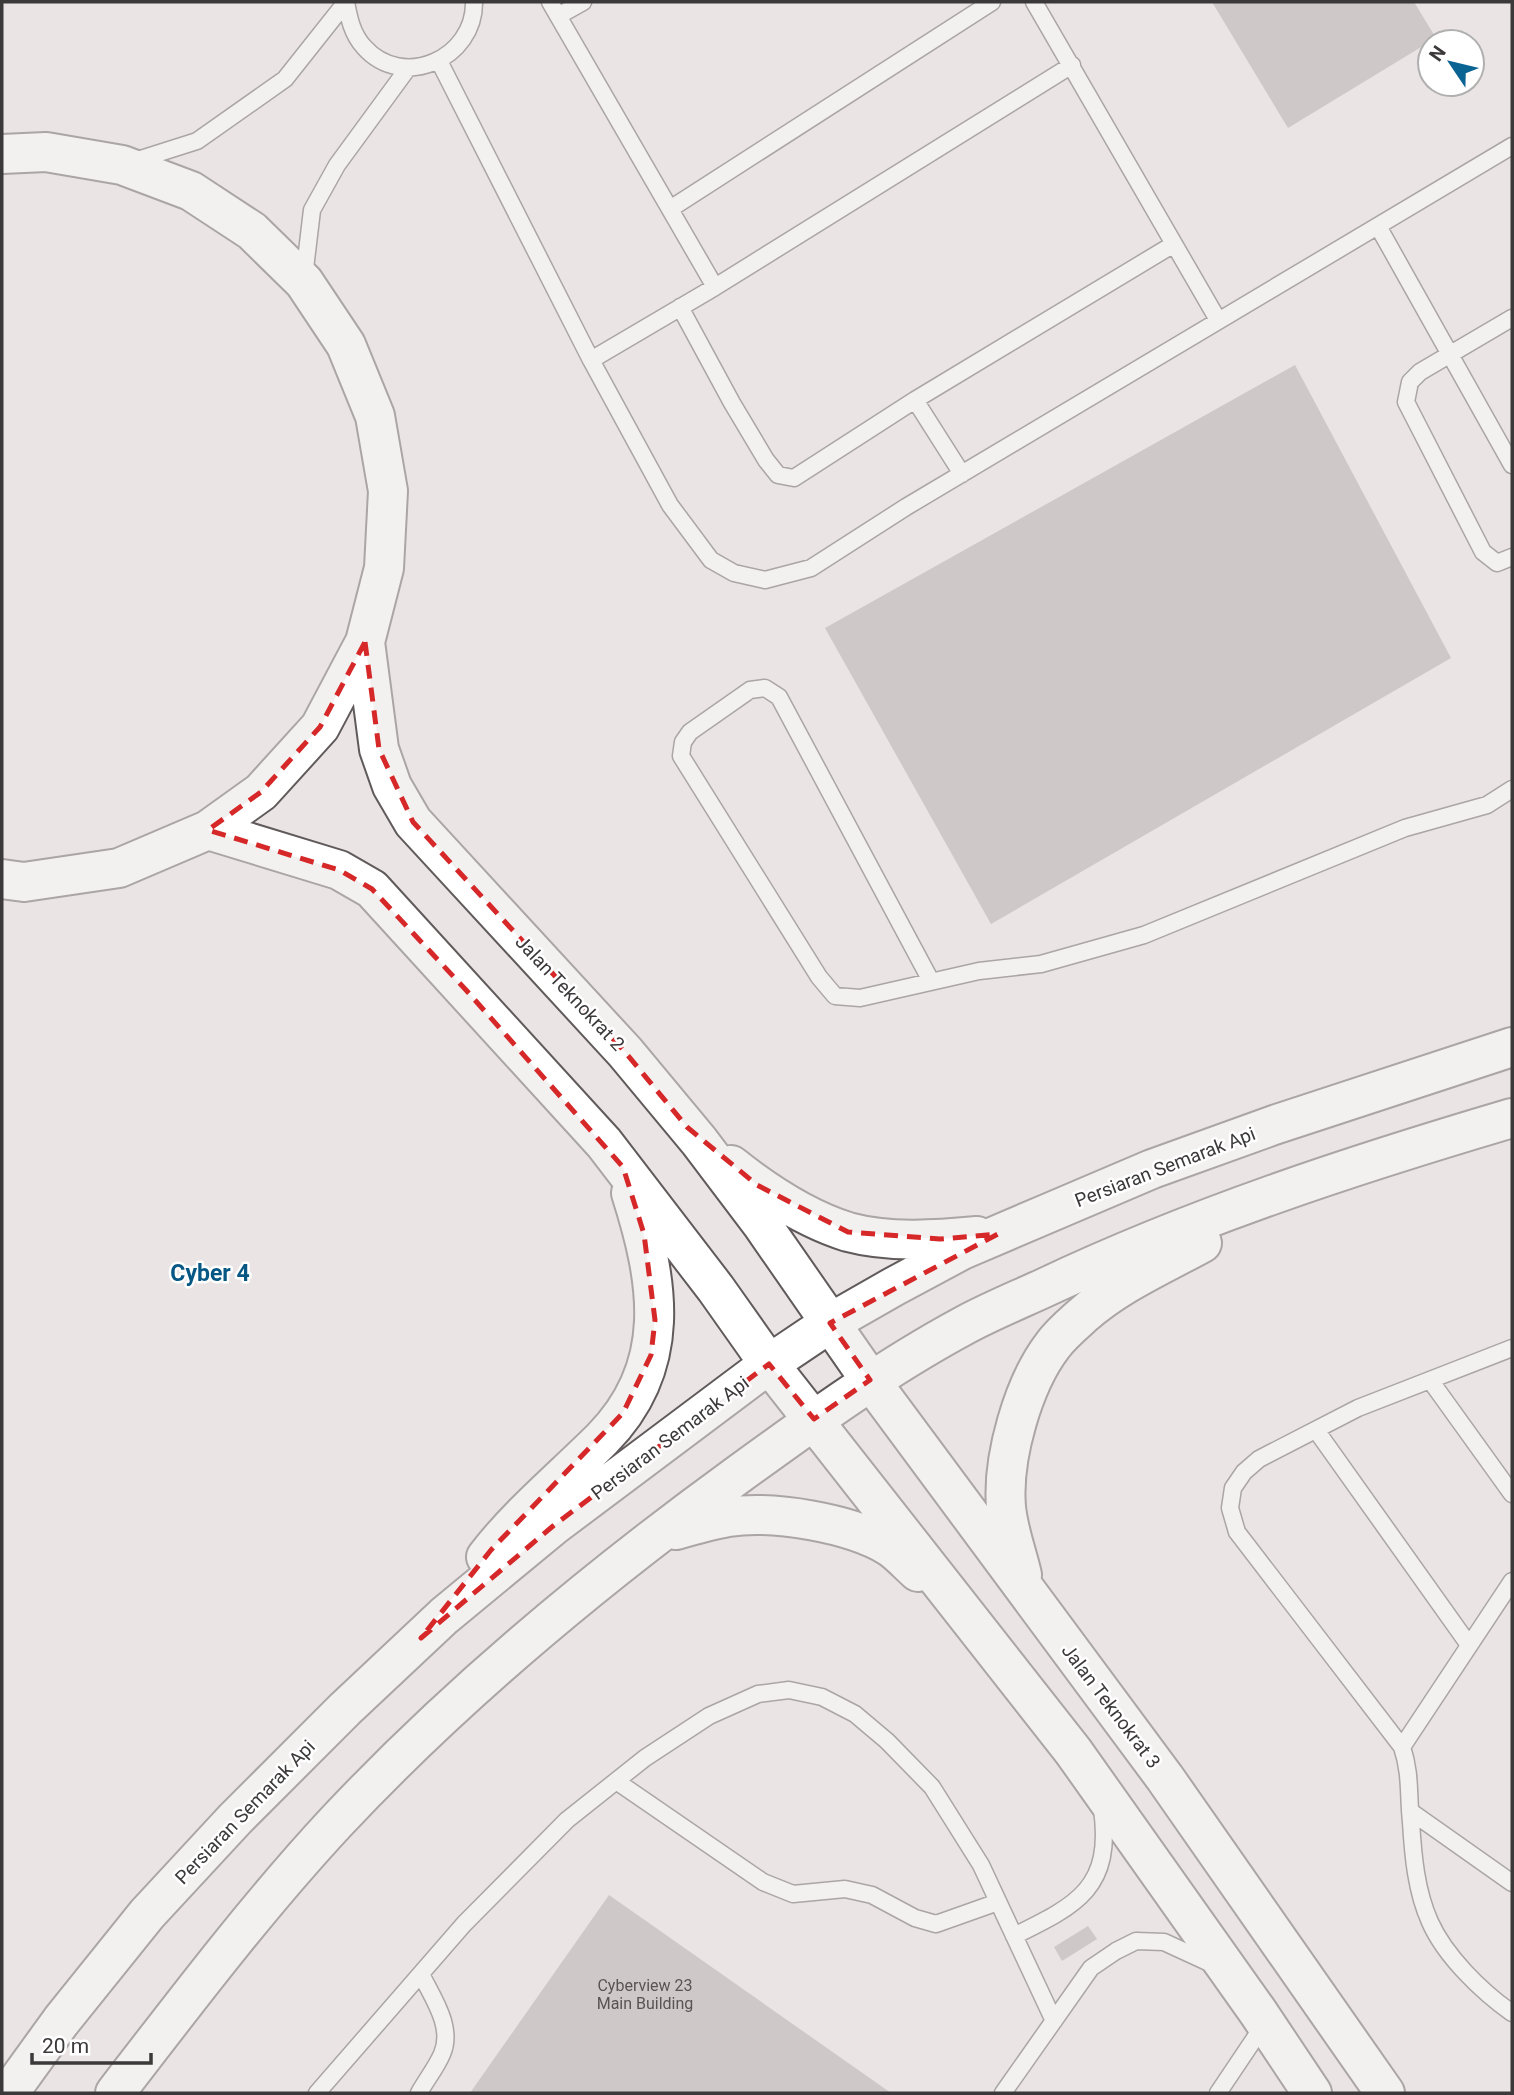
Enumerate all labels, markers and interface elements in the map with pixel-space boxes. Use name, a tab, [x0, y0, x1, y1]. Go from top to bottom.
north arrow	[1416, 28, 1486, 98]
text: N	[1424, 41, 1451, 66]
street label: Jalan Teknokrat 2	[511, 930, 629, 1056]
street label: Persiaran Semarak Api	[1071, 1122, 1259, 1212]
district label: Cyber 4	[170, 1260, 250, 1287]
street label: Persiaran Semarak Api	[587, 1371, 753, 1505]
street label: Jalan Teknokrat 3	[1057, 1639, 1165, 1773]
street label: Persiaran Semarak Api	[170, 1735, 320, 1889]
house number: Cyberview 23 Main Building	[597, 1976, 693, 2013]
scale bar	[32, 2022, 150, 2066]
text: 20 m	[42, 2034, 89, 2058]

